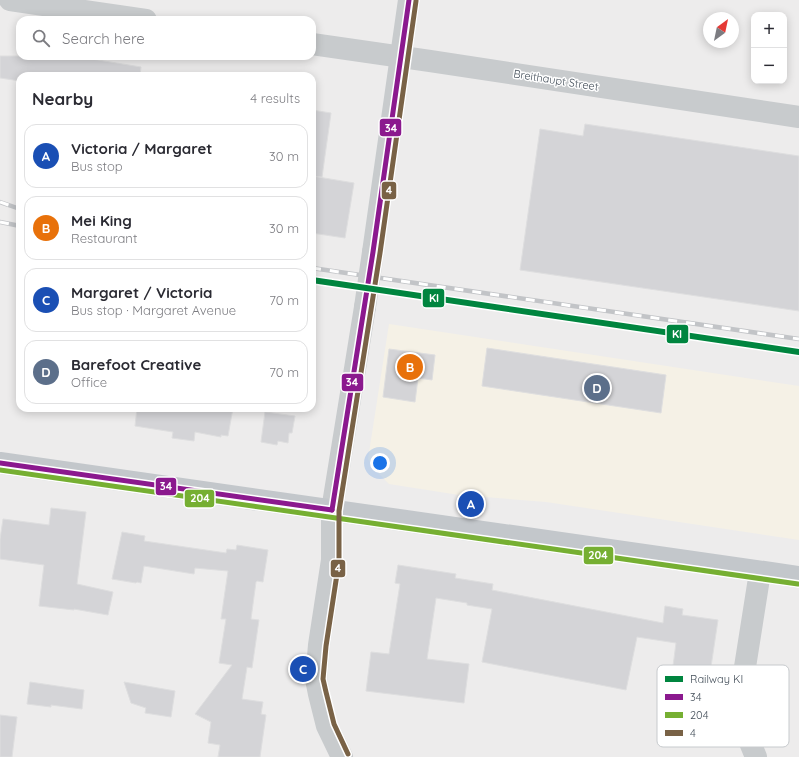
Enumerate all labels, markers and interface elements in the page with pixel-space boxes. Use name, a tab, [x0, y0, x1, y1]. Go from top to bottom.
north arrow	[703, 12, 739, 48]
map controls	[751, 12, 787, 84]
button: +	[751, 12, 787, 48]
search box	[16, 16, 316, 60]
icon: search	[30, 27, 52, 49]
text: Search here	[62, 29, 145, 48]
button: −	[751, 48, 787, 84]
street label: Breithaupt Street	[512, 66, 600, 94]
text: Nearby	[32, 88, 93, 109]
text: 4 results	[250, 90, 300, 106]
line badge: 34	[379, 118, 402, 137]
text: 34	[385, 121, 398, 135]
text: Victoria / Margaret	[71, 139, 212, 158]
text: A	[42, 148, 50, 164]
text: 30 m	[269, 148, 299, 164]
text: Bus stop	[71, 158, 123, 174]
line badge: 4	[381, 181, 397, 200]
text: 4	[386, 183, 393, 197]
text: Mei King	[71, 211, 132, 230]
text: B	[42, 220, 50, 236]
text: 30 m	[269, 220, 299, 236]
text: Restaurant	[71, 230, 137, 246]
text: Margaret / Victoria	[71, 283, 212, 302]
line badge: KI	[422, 288, 445, 308]
text: KI	[429, 291, 439, 305]
text: C	[42, 292, 50, 308]
text: 70 m	[269, 292, 299, 308]
text: Bus stop · Margaret Avenue	[71, 302, 236, 318]
line badge: KI	[666, 324, 689, 344]
text: KI	[672, 327, 682, 341]
pin: B	[397, 352, 423, 382]
text: Barefoot Creative	[71, 355, 201, 374]
text: D	[41, 364, 51, 380]
text: 70 m	[269, 364, 299, 380]
line badge: 34	[341, 373, 364, 392]
pin: D	[584, 373, 610, 403]
text: Office	[71, 374, 107, 390]
text: 34	[346, 375, 359, 389]
your location	[370, 453, 390, 473]
line badge: 34	[155, 477, 177, 496]
text: 34	[160, 479, 173, 493]
line badge: 204	[184, 489, 215, 508]
pin: A	[458, 489, 484, 519]
text: 204	[190, 491, 210, 505]
line badge: 204	[583, 546, 614, 565]
text: 204	[588, 548, 608, 562]
line badge: 4	[330, 559, 346, 578]
text: 4	[335, 561, 342, 575]
pin: C	[290, 654, 316, 684]
legend	[657, 665, 789, 747]
text: Railway KI	[690, 672, 743, 686]
text: 34	[690, 690, 702, 704]
text: 204	[690, 708, 709, 722]
text: 4	[690, 726, 696, 740]

